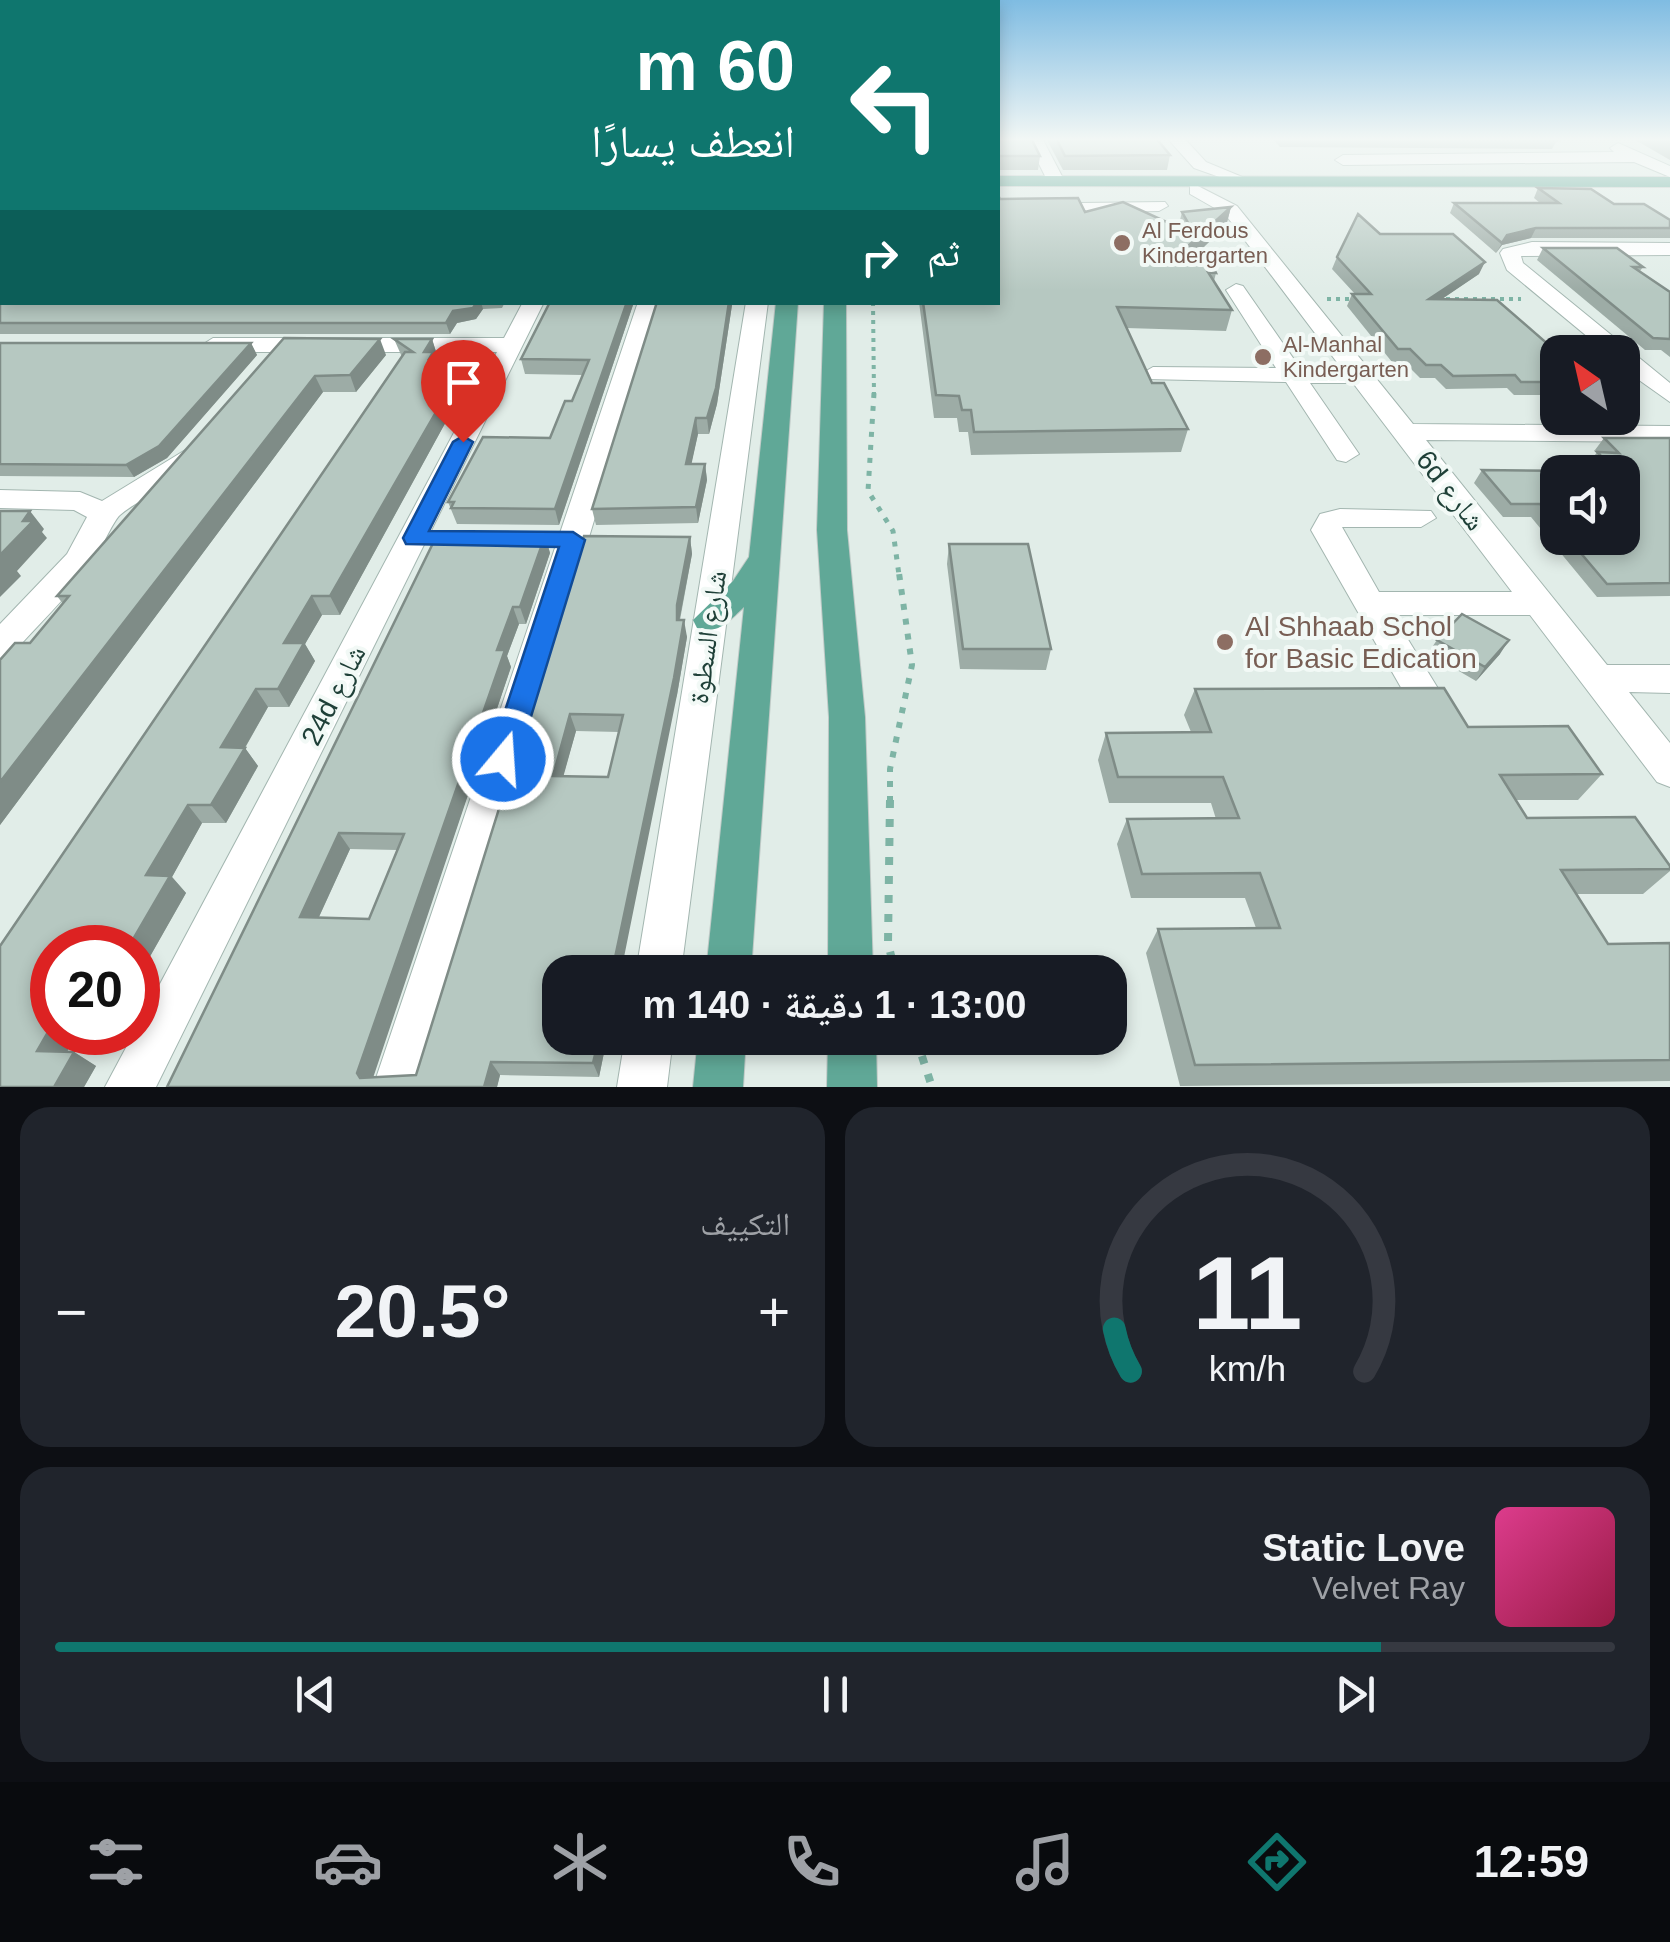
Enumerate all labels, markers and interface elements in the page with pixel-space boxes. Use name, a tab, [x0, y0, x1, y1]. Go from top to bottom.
text: 60 m	[635, 27, 795, 105]
icon: left	[830, 40, 960, 170]
text: انعطف يسارًا	[591, 116, 795, 167]
place label: Al Ferdous Kindergarten	[1142, 218, 1268, 268]
icon: right	[852, 230, 907, 285]
text: ثم	[927, 232, 960, 274]
marker: Al Ferdous Kindergarten	[1111, 232, 1133, 254]
place label: Al-Manhal Kindergarten	[1283, 332, 1409, 382]
north arrow	[1540, 335, 1640, 435]
map controls	[1540, 335, 1640, 555]
pin	[421, 340, 506, 443]
marker: Al-Manhal Kindergarten	[1252, 346, 1274, 368]
icon: arrive	[436, 355, 491, 410]
street label: 6d شارع	[1408, 444, 1491, 537]
button: sound	[1540, 455, 1640, 555]
street label: شارع السطوة	[683, 568, 734, 706]
place label: Al Shhaab Schol for Basic Edication	[1245, 611, 1477, 674]
marker: Al Shhaab Schol for Basic Edication	[1214, 631, 1236, 653]
street label: 24d شارع	[295, 640, 373, 751]
position arrow	[451, 707, 555, 811]
speed limit sign: 20	[30, 925, 160, 1055]
text: 13:00 · 1 دقيقة · 140 m	[642, 984, 1027, 1026]
text: التكييف	[700, 1206, 790, 1242]
text: 11	[1193, 1235, 1302, 1351]
text: 20.5°	[335, 1269, 510, 1353]
text: −	[55, 1281, 87, 1343]
text: +	[758, 1281, 790, 1343]
text: km/h	[1209, 1349, 1286, 1389]
text: Static Love	[1262, 1527, 1465, 1569]
text: Velvet Ray	[1312, 1570, 1465, 1606]
icon: previous	[288, 1667, 343, 1722]
icon: pause	[808, 1667, 863, 1722]
icon: next	[1328, 1667, 1383, 1722]
icon: filters	[81, 1827, 151, 1897]
icon: car	[313, 1827, 383, 1897]
icon: climate	[545, 1827, 615, 1897]
icon: phone	[777, 1827, 847, 1897]
icon: music	[1010, 1827, 1080, 1897]
icon: directions	[1242, 1827, 1312, 1897]
text: 12:59	[1474, 1836, 1589, 1887]

